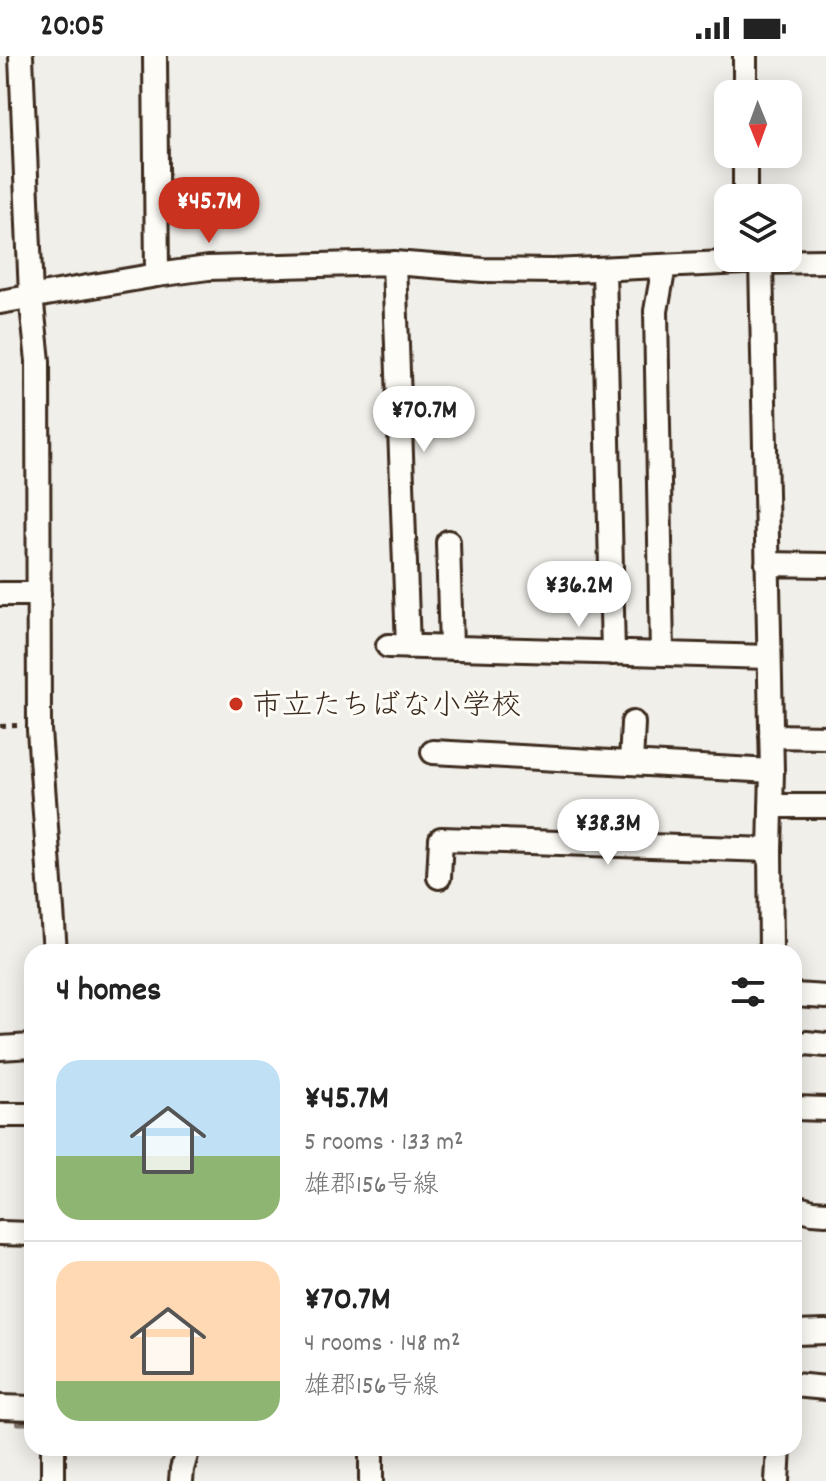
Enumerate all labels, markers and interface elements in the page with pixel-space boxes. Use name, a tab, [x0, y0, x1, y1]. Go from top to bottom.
text: 20:05	[40, 7, 105, 50]
north arrow	[714, 80, 802, 168]
map controls	[714, 80, 802, 272]
pin: ¥45.7M	[144, 177, 274, 245]
text: ¥45.7M	[177, 184, 241, 221]
button: layers	[714, 184, 802, 272]
pin: ¥70.7M	[359, 386, 489, 454]
text: ¥70.7M	[391, 393, 457, 430]
pin: ¥36.2M	[514, 561, 644, 629]
text: ¥36.2M	[545, 568, 613, 605]
place label: 市立たちばな小学校	[252, 687, 521, 730]
marker: 市立たちばな小学校	[227, 695, 245, 713]
pin: ¥38.3M	[543, 799, 673, 867]
text: ¥38.3M	[575, 806, 641, 843]
text: 4 homes	[56, 968, 161, 1017]
icon: filters	[726, 970, 770, 1014]
text: ¥45.7M	[304, 1076, 389, 1125]
icon: home	[120, 1092, 216, 1188]
text: 5 rooms · 133 m²	[304, 1125, 464, 1162]
text: 雄郡156号線	[304, 1168, 438, 1205]
text: ¥70.7M	[304, 1277, 391, 1326]
icon: home	[120, 1293, 216, 1389]
text: 4 rooms · 148 m²	[304, 1326, 460, 1363]
text: 雄郡156号線	[304, 1369, 438, 1406]

